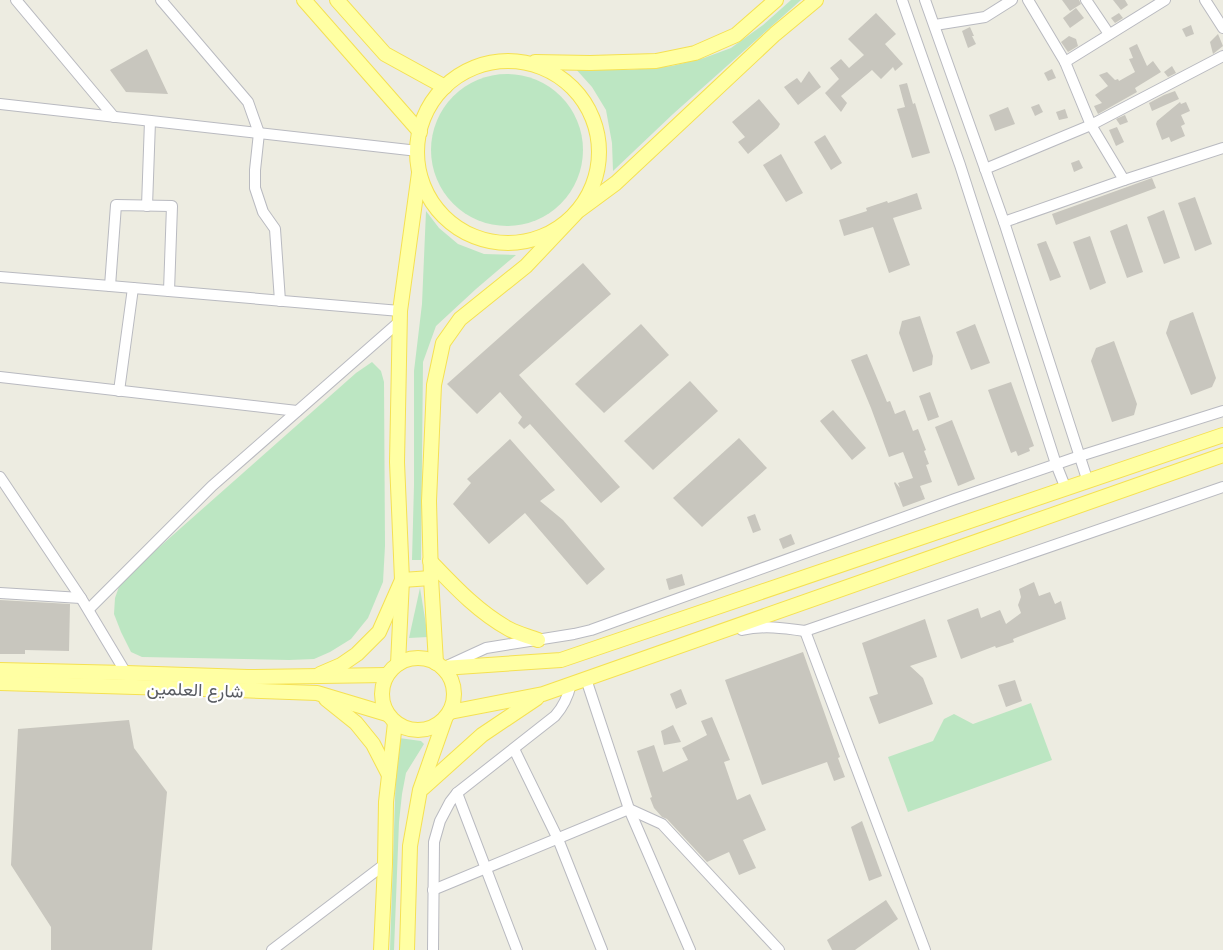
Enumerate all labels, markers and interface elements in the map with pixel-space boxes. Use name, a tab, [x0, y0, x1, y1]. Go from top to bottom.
street label: شارع العلمين	[146, 675, 244, 704]

